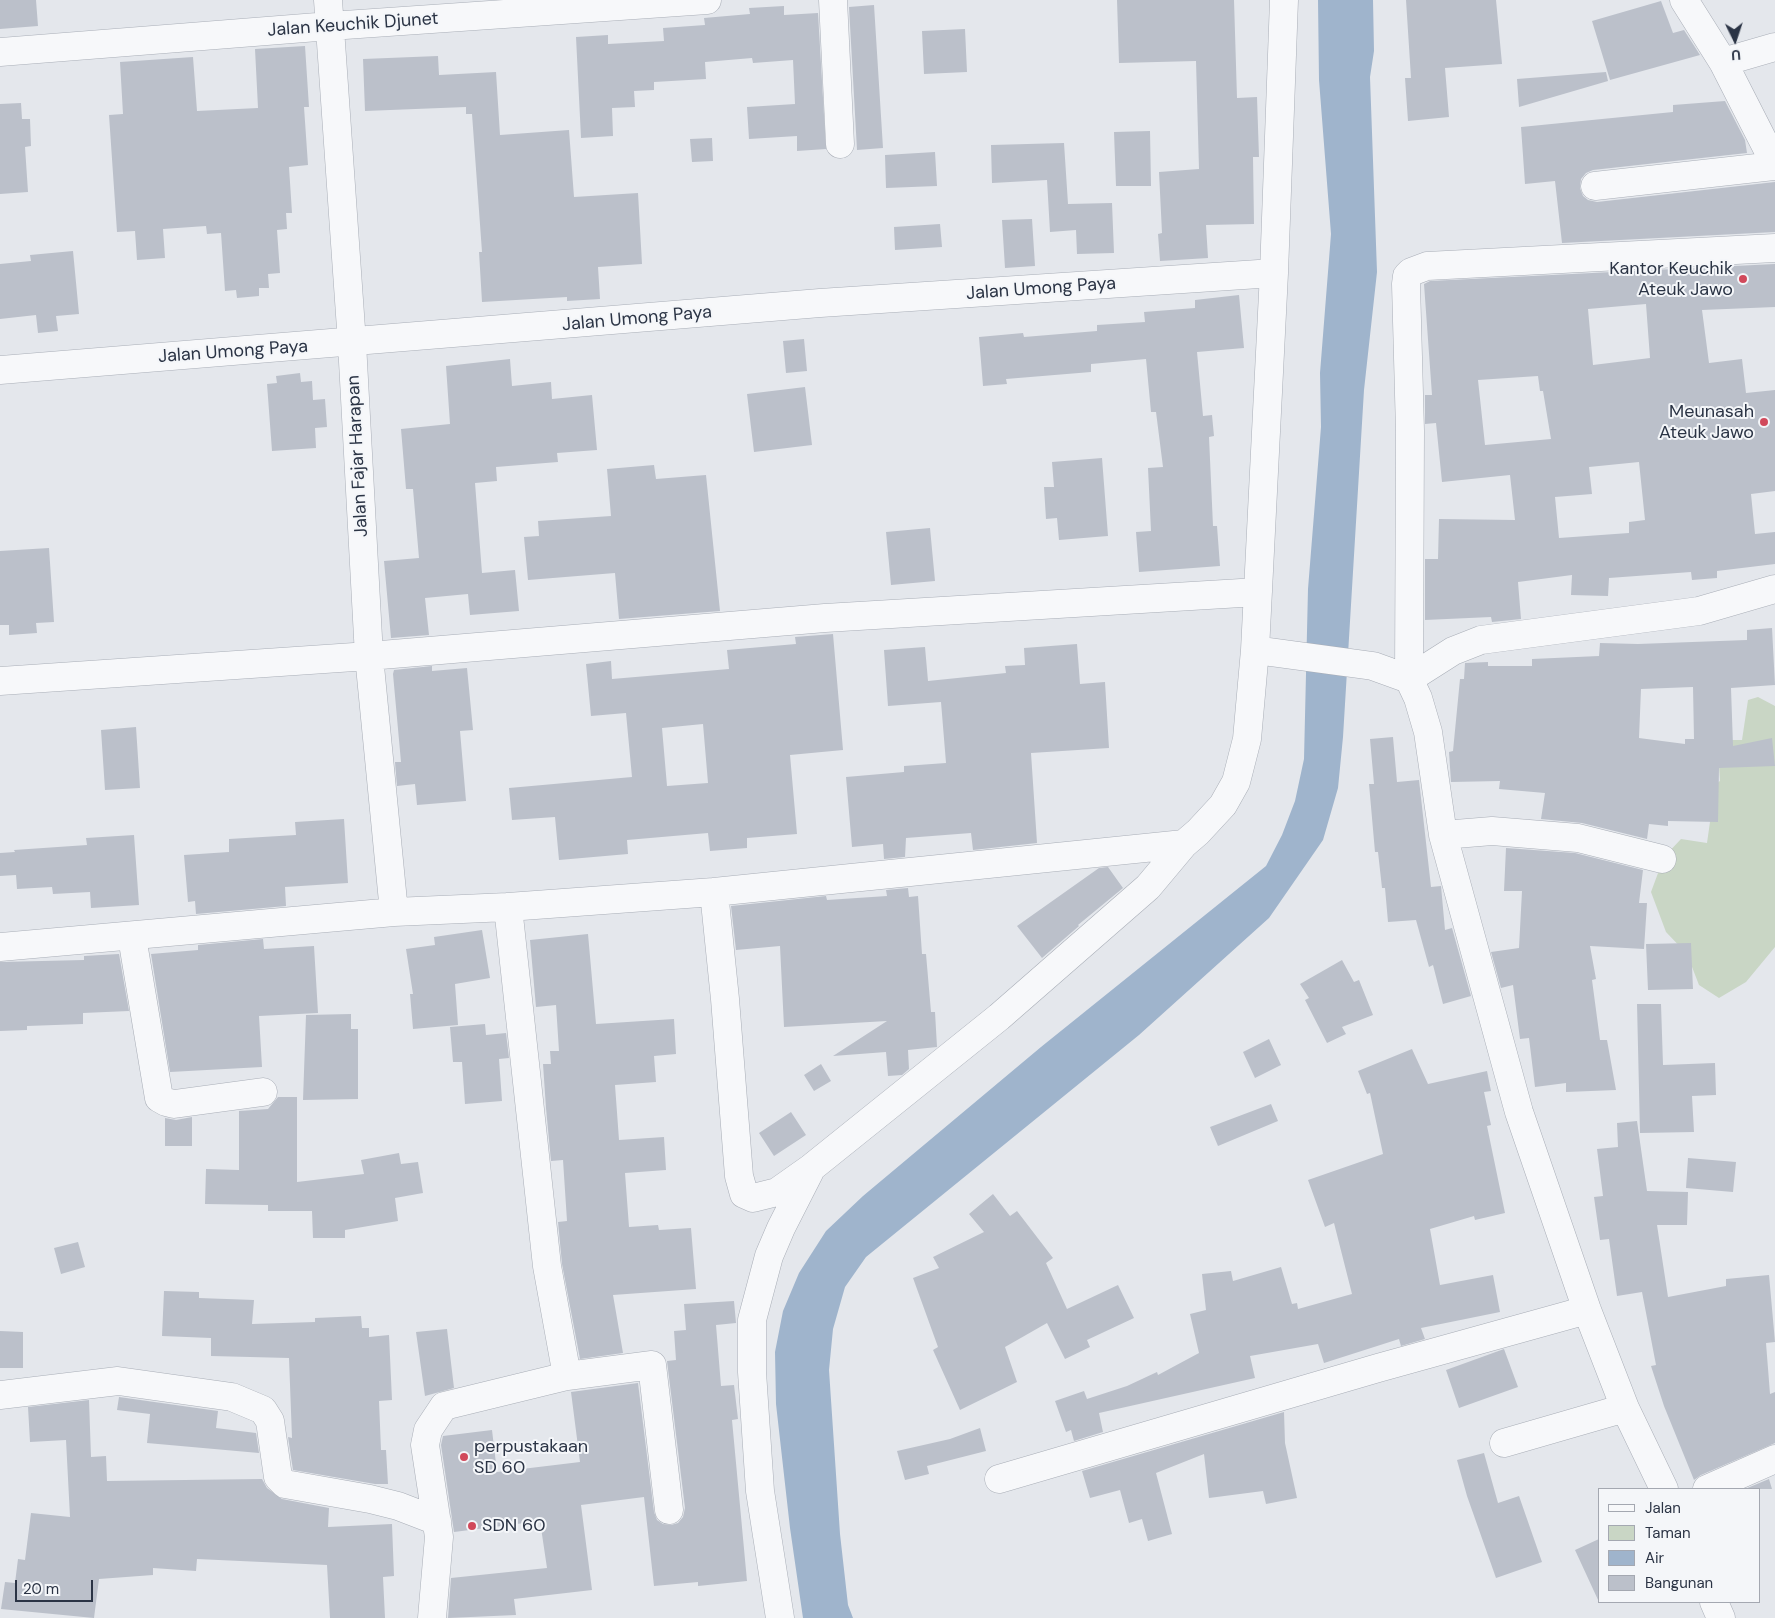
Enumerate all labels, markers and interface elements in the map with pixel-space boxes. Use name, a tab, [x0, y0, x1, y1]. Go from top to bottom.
street label: Jalan Keuchik Djunet	[267, 8, 439, 42]
north arrow	[1710, 15, 1760, 65]
text: U	[1731, 46, 1741, 64]
place label: Kantor Keuchik Ateuk Jawo	[1609, 258, 1733, 300]
street label: Jalan Umong Paya	[965, 273, 1117, 305]
marker: Kantor Keuchik Ateuk Jawo	[1737, 273, 1749, 285]
street label: Jalan Umong Paya	[561, 302, 713, 336]
street label: Jalan Umong Paya	[157, 336, 309, 368]
street label: Jalan Fajar Harapan	[343, 375, 373, 537]
place label: Meunasah Ateuk Jawo	[1659, 401, 1754, 444]
marker: Meunasah Ateuk Jawo	[1758, 416, 1770, 428]
place label: perpustakaan SD 60	[474, 1436, 588, 1478]
marker: perpustakaan SD 60	[458, 1451, 470, 1463]
legend	[1598, 1488, 1760, 1603]
text: Jalan	[1645, 1498, 1681, 1518]
place label: SDN 60	[482, 1515, 546, 1537]
marker: SDN 60	[466, 1520, 478, 1532]
text: Taman	[1645, 1523, 1691, 1543]
text: Air	[1645, 1548, 1664, 1568]
scale bar	[18, 1570, 95, 1602]
text: Bangunan	[1645, 1573, 1713, 1593]
text: 20 m	[23, 1579, 59, 1599]

